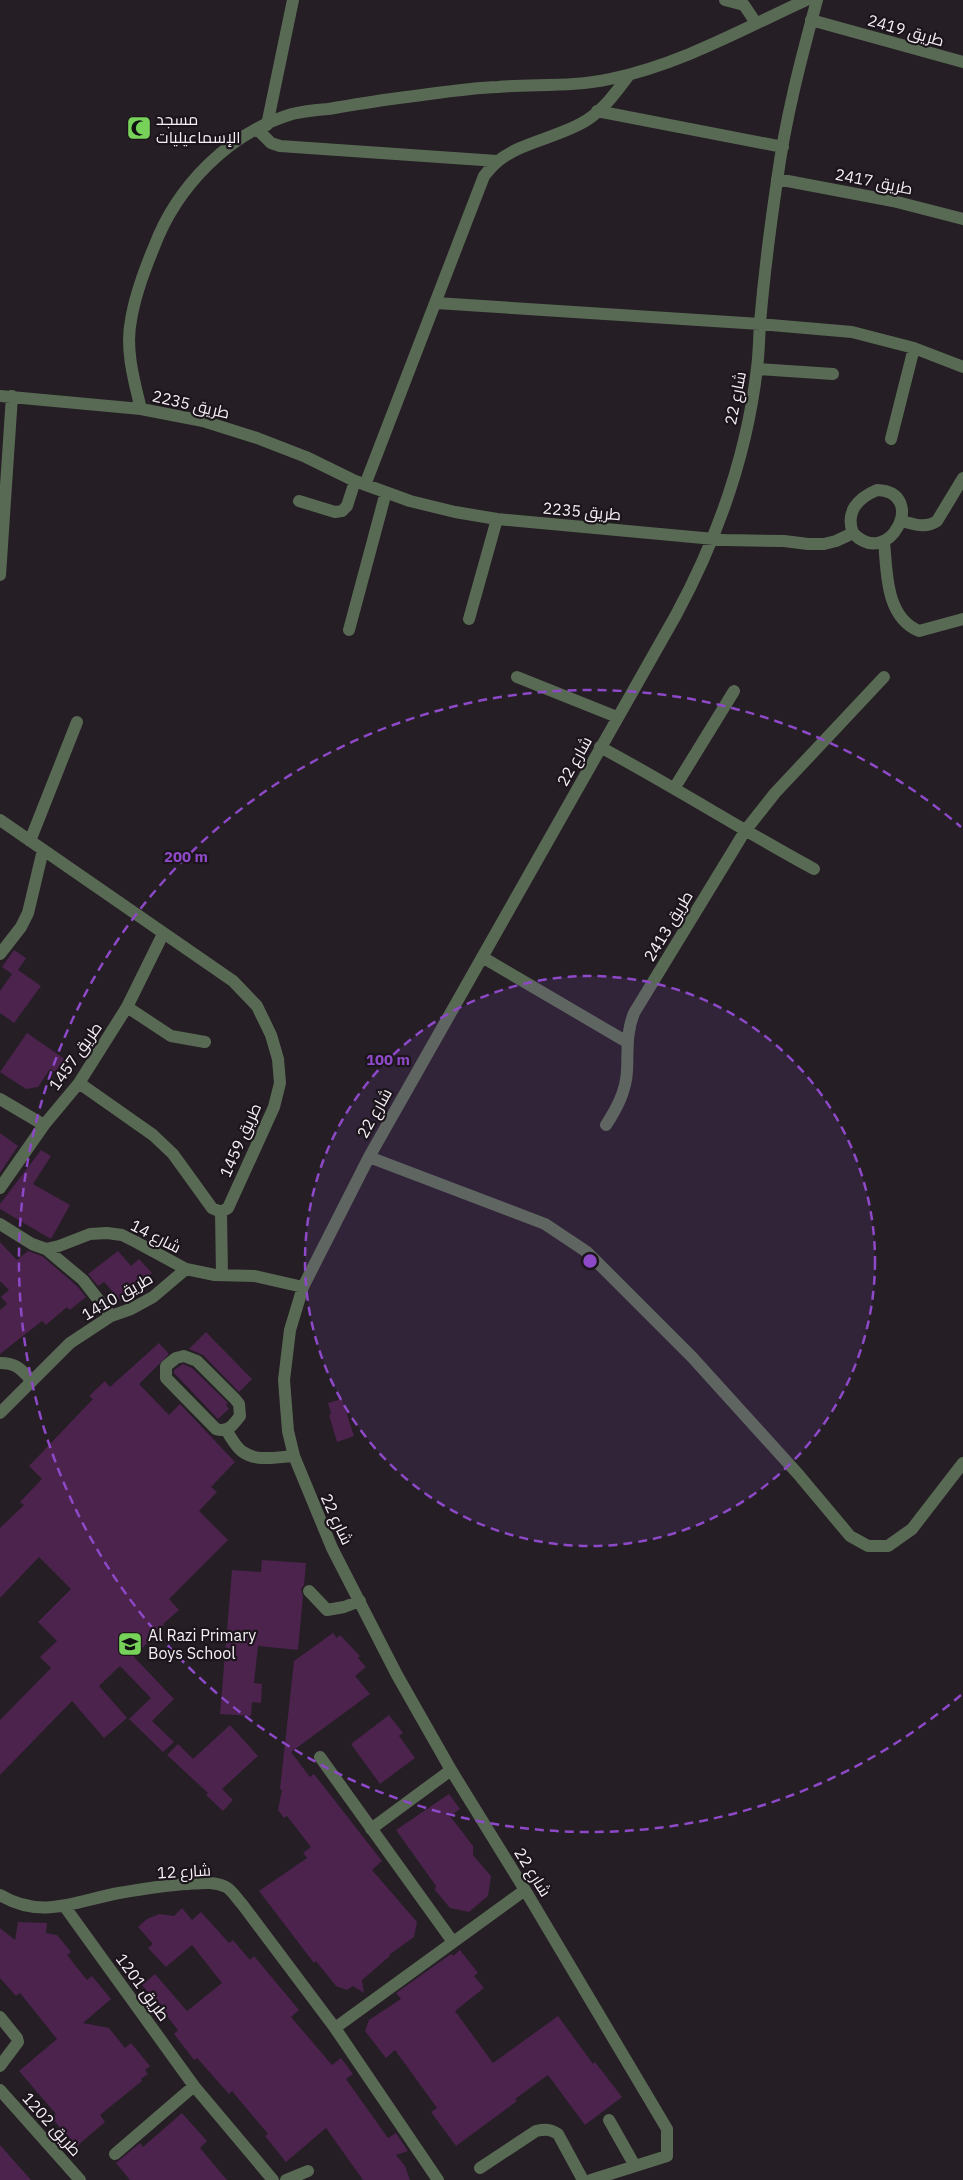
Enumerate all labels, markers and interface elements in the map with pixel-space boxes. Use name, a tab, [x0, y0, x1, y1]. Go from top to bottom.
street label: طريق 2419	[865, 10, 947, 51]
place label: مسجد الإسماعيليات	[156, 109, 241, 147]
mosque icon: مسجد الإسماعيليات	[126, 115, 152, 141]
street label: طريق 2417	[833, 164, 915, 199]
street label: شارع 22	[720, 370, 752, 427]
street label: طريق 2235	[150, 385, 232, 424]
street label: طريق 2235	[542, 498, 622, 525]
street label: شارع 22	[552, 733, 598, 790]
text: 200 m	[164, 847, 208, 866]
street label: طريق 2413	[639, 887, 698, 965]
street label: طريق 1457	[44, 1018, 107, 1095]
text: 100 m	[366, 1050, 410, 1069]
street label: شارع 22	[352, 1085, 398, 1142]
street label: طريق 1459	[215, 1100, 266, 1180]
street label: شارع 14	[127, 1215, 185, 1259]
centre of rings	[581, 1252, 599, 1270]
street label: طريق 1410	[78, 1268, 157, 1325]
street label: شارع 22	[315, 1490, 357, 1549]
place label: Al Razi Primary Boys School	[148, 1625, 256, 1663]
school or university icon: Al Razi Primary Boys School	[117, 1631, 143, 1657]
street label: شارع 22	[509, 1844, 556, 1901]
street label: شارع 12	[157, 1860, 212, 1884]
street label: طريق 1201	[111, 1949, 174, 2025]
street label: طريق 1202	[17, 2088, 86, 2161]

